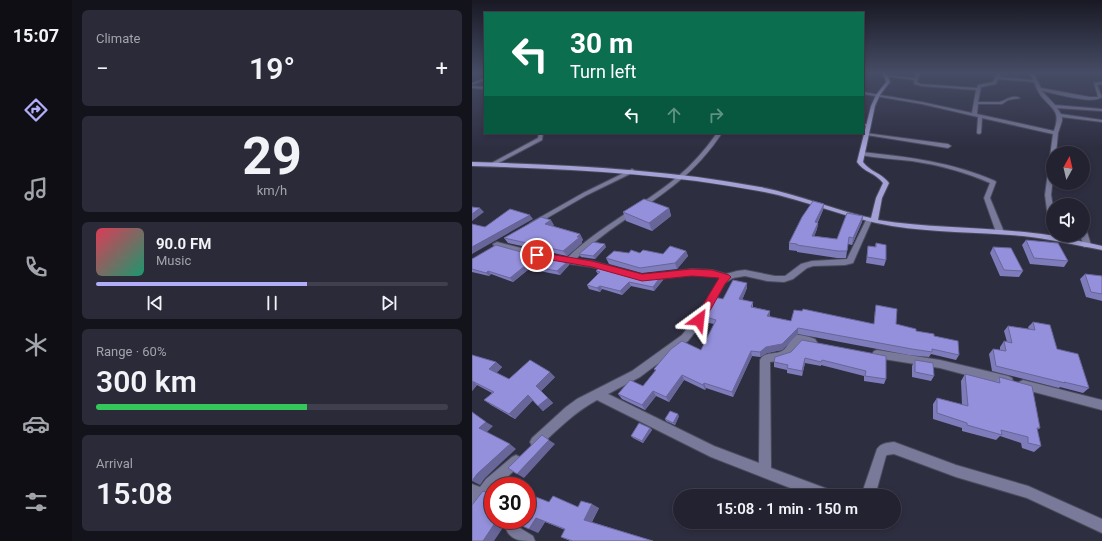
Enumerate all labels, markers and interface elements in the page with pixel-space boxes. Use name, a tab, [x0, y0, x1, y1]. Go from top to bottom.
text: 15:07	[13, 25, 59, 46]
text: 30 m	[570, 27, 633, 60]
icon: left	[504, 28, 556, 80]
text: Climate	[96, 31, 140, 46]
text: 19°	[249, 51, 295, 86]
text: −	[96, 56, 109, 81]
text: +	[436, 56, 448, 81]
text: Turn left	[570, 61, 636, 82]
icon: directions	[22, 96, 50, 124]
icon: left	[621, 104, 643, 126]
icon: ahead	[663, 104, 685, 126]
icon: right	[705, 104, 727, 126]
text: 29	[242, 126, 302, 187]
north arrow	[1046, 146, 1090, 190]
map controls	[1046, 146, 1090, 242]
icon: music	[22, 175, 50, 203]
text: km/h	[257, 183, 287, 198]
button: sound	[1046, 198, 1090, 242]
text: 90.0 FM	[156, 235, 211, 253]
pin	[520, 238, 554, 272]
icon: arrive	[526, 244, 548, 266]
icon: phone	[22, 253, 50, 281]
text: Music	[156, 253, 191, 268]
icon: previous	[144, 292, 166, 314]
icon: pause	[261, 292, 283, 314]
icon: next	[378, 292, 400, 314]
position arrow	[678, 299, 720, 341]
icon: climate	[22, 331, 50, 359]
text: Range · 60%	[96, 344, 166, 359]
text: 300 km	[96, 364, 197, 399]
icon: car	[22, 410, 50, 438]
text: Arrival	[96, 456, 133, 471]
text: 15:08	[96, 476, 173, 511]
speed limit sign: 30	[484, 477, 536, 529]
icon: filters	[22, 488, 50, 516]
text: 15:08 · 1 min · 150 m	[716, 500, 858, 518]

